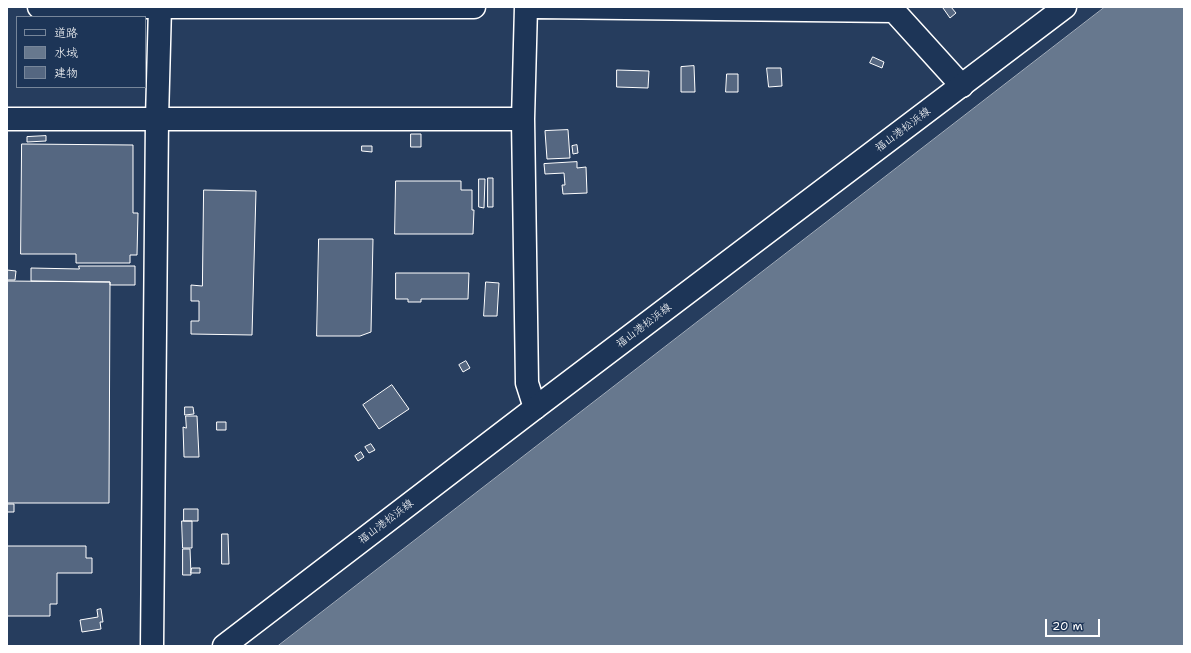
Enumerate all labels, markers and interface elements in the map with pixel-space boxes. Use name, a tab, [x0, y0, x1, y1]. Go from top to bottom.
legend	[16, 16, 146, 88]
text: 道路	[54, 25, 78, 41]
text: 水域	[54, 45, 78, 61]
text: 建物	[54, 65, 78, 81]
street label: 福山港松浜線	[873, 105, 933, 155]
street label: 福山港松浜線	[614, 301, 674, 351]
street label: 福山港松浜線	[356, 497, 416, 547]
scale bar	[1047, 611, 1102, 637]
text: 20 m	[1052, 618, 1083, 634]

